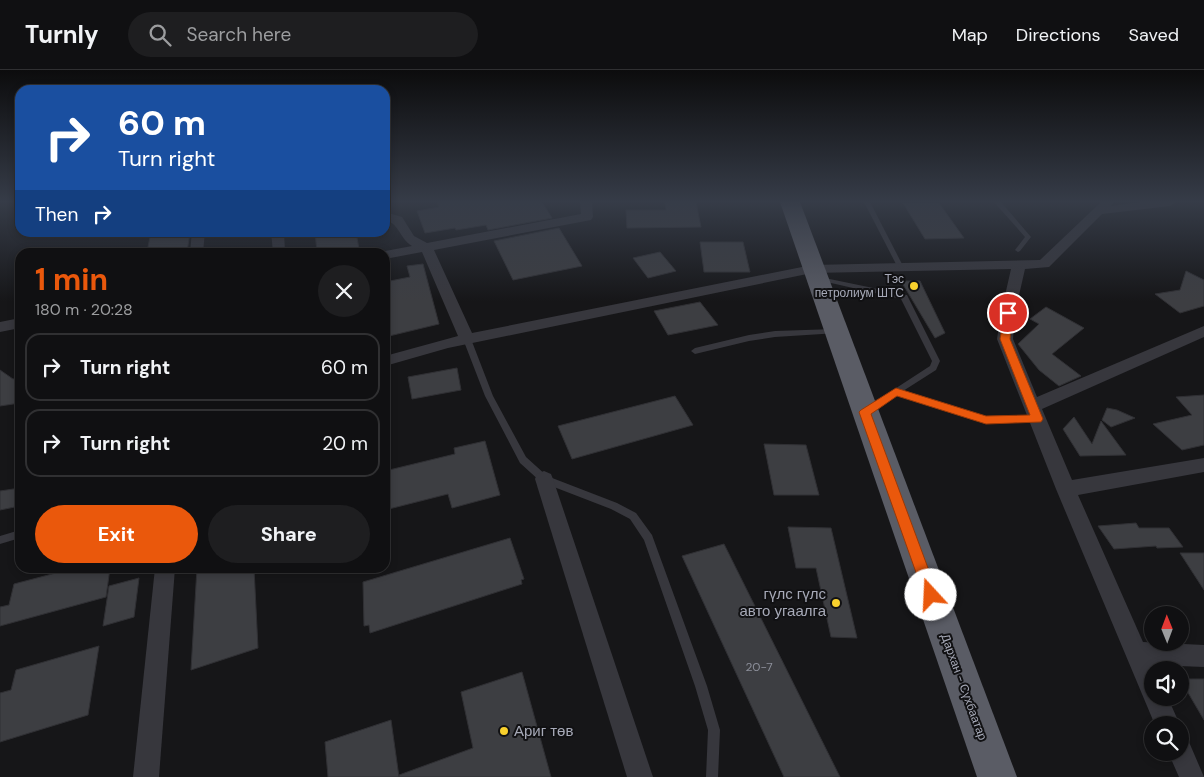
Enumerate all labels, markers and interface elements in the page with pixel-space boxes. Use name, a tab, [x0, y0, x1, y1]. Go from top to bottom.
search box	[128, 12, 478, 57]
text: Turnly	[25, 19, 98, 50]
icon: search	[146, 21, 174, 49]
text: Search here	[186, 22, 291, 47]
text: Map	[952, 23, 988, 47]
text: Directions	[1016, 23, 1101, 47]
text: Saved	[1129, 23, 1179, 47]
text: 60 m	[118, 100, 206, 146]
icon: right	[35, 105, 100, 170]
text: Turn right	[118, 144, 215, 173]
icon: right	[88, 200, 116, 228]
text: Then	[35, 202, 78, 227]
text: 1 min	[35, 260, 108, 299]
button: close	[318, 265, 370, 317]
place label: Тэс петролиум ШТС	[815, 271, 904, 301]
marker: Тэс петролиум ШТС	[908, 280, 920, 292]
pin	[987, 292, 1029, 334]
text: 180 m · 20:28	[35, 299, 133, 320]
icon: arrive	[994, 299, 1022, 327]
icon: right	[37, 353, 65, 381]
text: Turn right	[80, 355, 170, 380]
text: 60 m	[321, 355, 368, 380]
icon: right	[37, 429, 65, 457]
text: Turn right	[80, 431, 170, 456]
text: 20 m	[322, 431, 368, 456]
button: Exit	[35, 505, 198, 563]
button: Share	[208, 505, 370, 563]
position arrow	[904, 568, 956, 620]
place label: гүлс гүлс авто угаалга	[739, 584, 827, 621]
marker: гүлс гүлс авто угаалга	[830, 597, 842, 609]
north arrow	[1144, 606, 1189, 651]
map controls	[1144, 606, 1189, 761]
street label: Дархан - Сүхбаатар	[937, 631, 991, 743]
house number: 20-7	[745, 659, 773, 675]
button: sound	[1144, 661, 1189, 706]
button: search	[1144, 716, 1189, 761]
place label: Ариг төв	[514, 721, 573, 741]
marker: Ариг төв	[498, 725, 510, 737]

